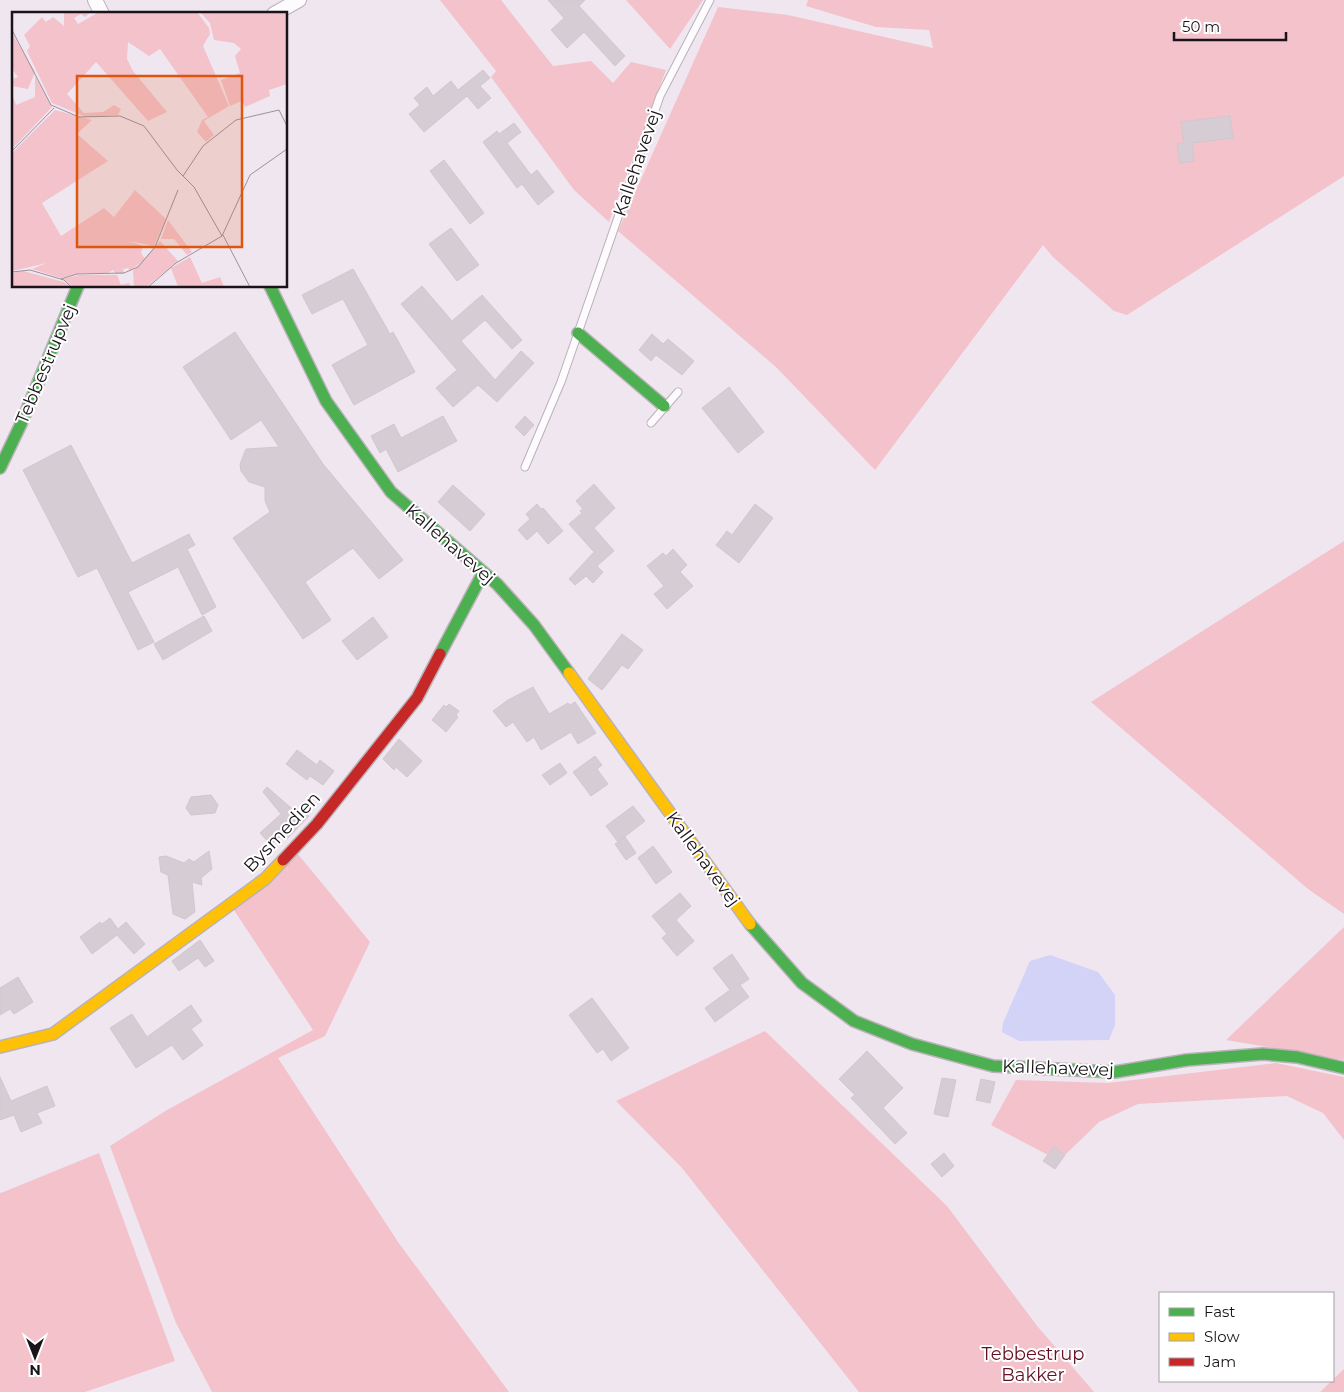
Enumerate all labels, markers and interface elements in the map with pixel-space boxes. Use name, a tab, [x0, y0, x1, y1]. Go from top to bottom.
scale bar	[1174, 10, 1286, 42]
inset map	[12, 12, 288, 288]
text: 50 m	[1182, 17, 1220, 36]
street label: Kallehavevej	[608, 107, 666, 219]
street label: Tebbestrupvej	[11, 301, 81, 427]
street label: Kallehavevej	[401, 499, 499, 589]
street label: Bysmedien	[239, 787, 325, 877]
street label: Kallehavevej	[661, 807, 745, 911]
street label: Kallehavevej	[1002, 1055, 1114, 1081]
legend	[1159, 1292, 1334, 1382]
text: Fast	[1204, 1302, 1235, 1321]
text: Slow	[1204, 1327, 1240, 1346]
north arrow	[10, 1332, 60, 1382]
park label: Tebbestrup Bakker	[981, 1343, 1085, 1386]
text: Jam	[1203, 1352, 1236, 1371]
text: N	[29, 1361, 41, 1379]

